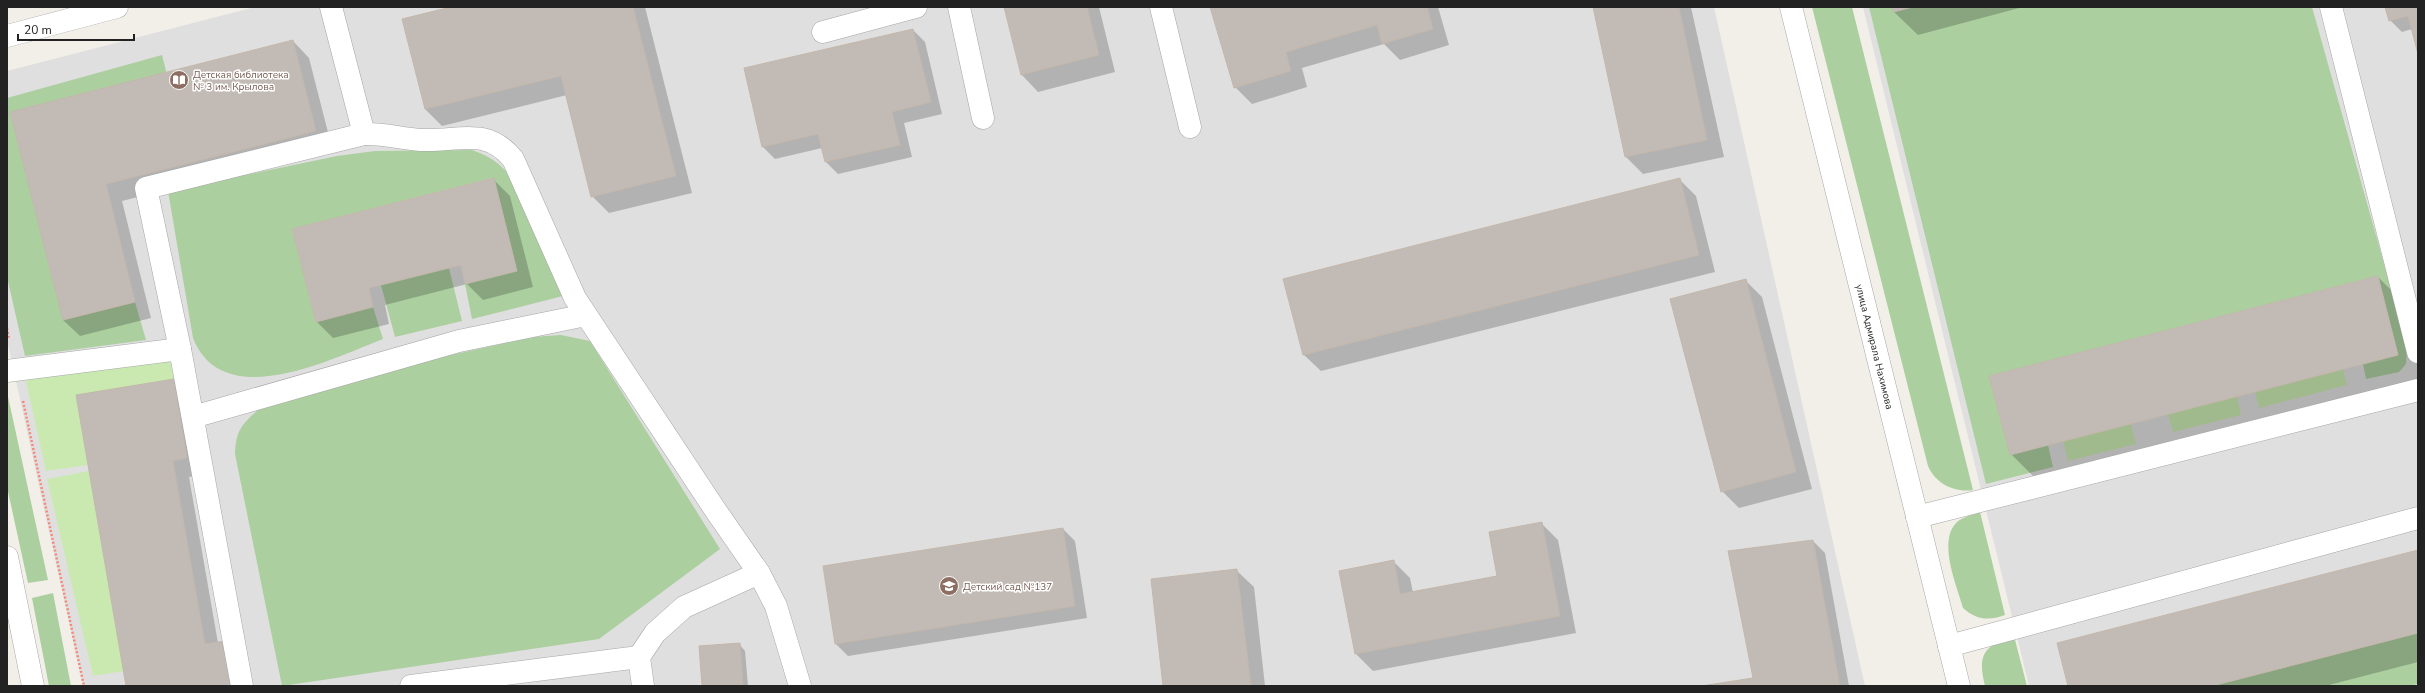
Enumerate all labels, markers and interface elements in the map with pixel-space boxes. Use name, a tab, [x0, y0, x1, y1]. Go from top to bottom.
scale bar	[18, 16, 134, 42]
text: 20 m	[24, 22, 52, 38]
place label: Детская библиотека № 3 им. Крылова	[193, 68, 289, 94]
library icon: Детская библиотека № 3 им. Крылова	[168, 69, 190, 91]
street label: улица Адмирала Нахимова	[1852, 283, 1896, 411]
school or university icon: Детский сад №137	[938, 575, 960, 597]
place label: Детский сад №137	[963, 580, 1052, 594]

